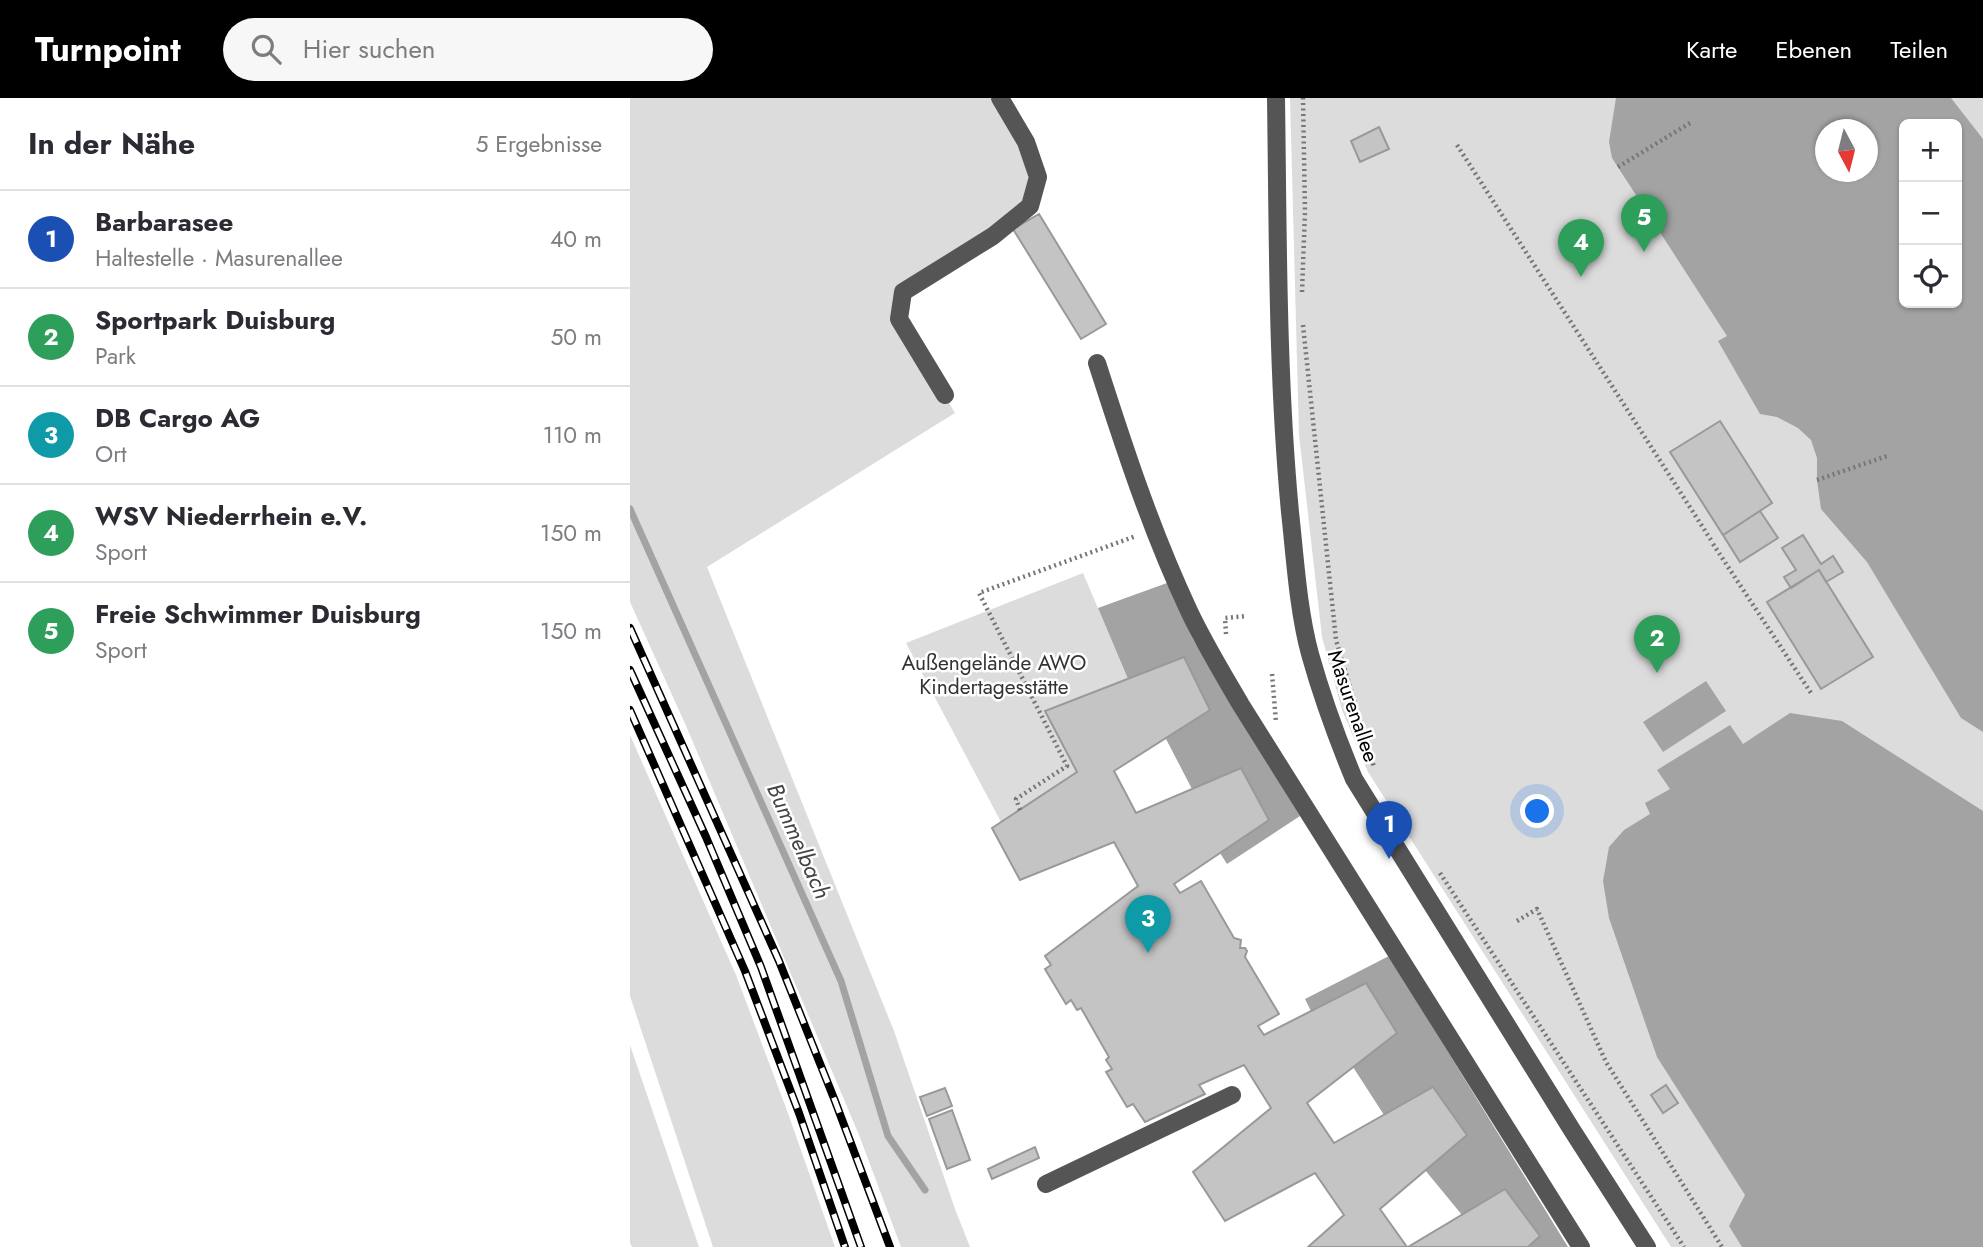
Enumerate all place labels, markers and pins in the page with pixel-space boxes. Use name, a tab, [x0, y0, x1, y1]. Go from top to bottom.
pin: 5	[1621, 194, 1667, 252]
pin: 4	[1558, 219, 1604, 277]
pin: 2	[1634, 615, 1680, 673]
pin: 1	[1366, 801, 1412, 859]
pin: 3	[1125, 895, 1171, 953]

